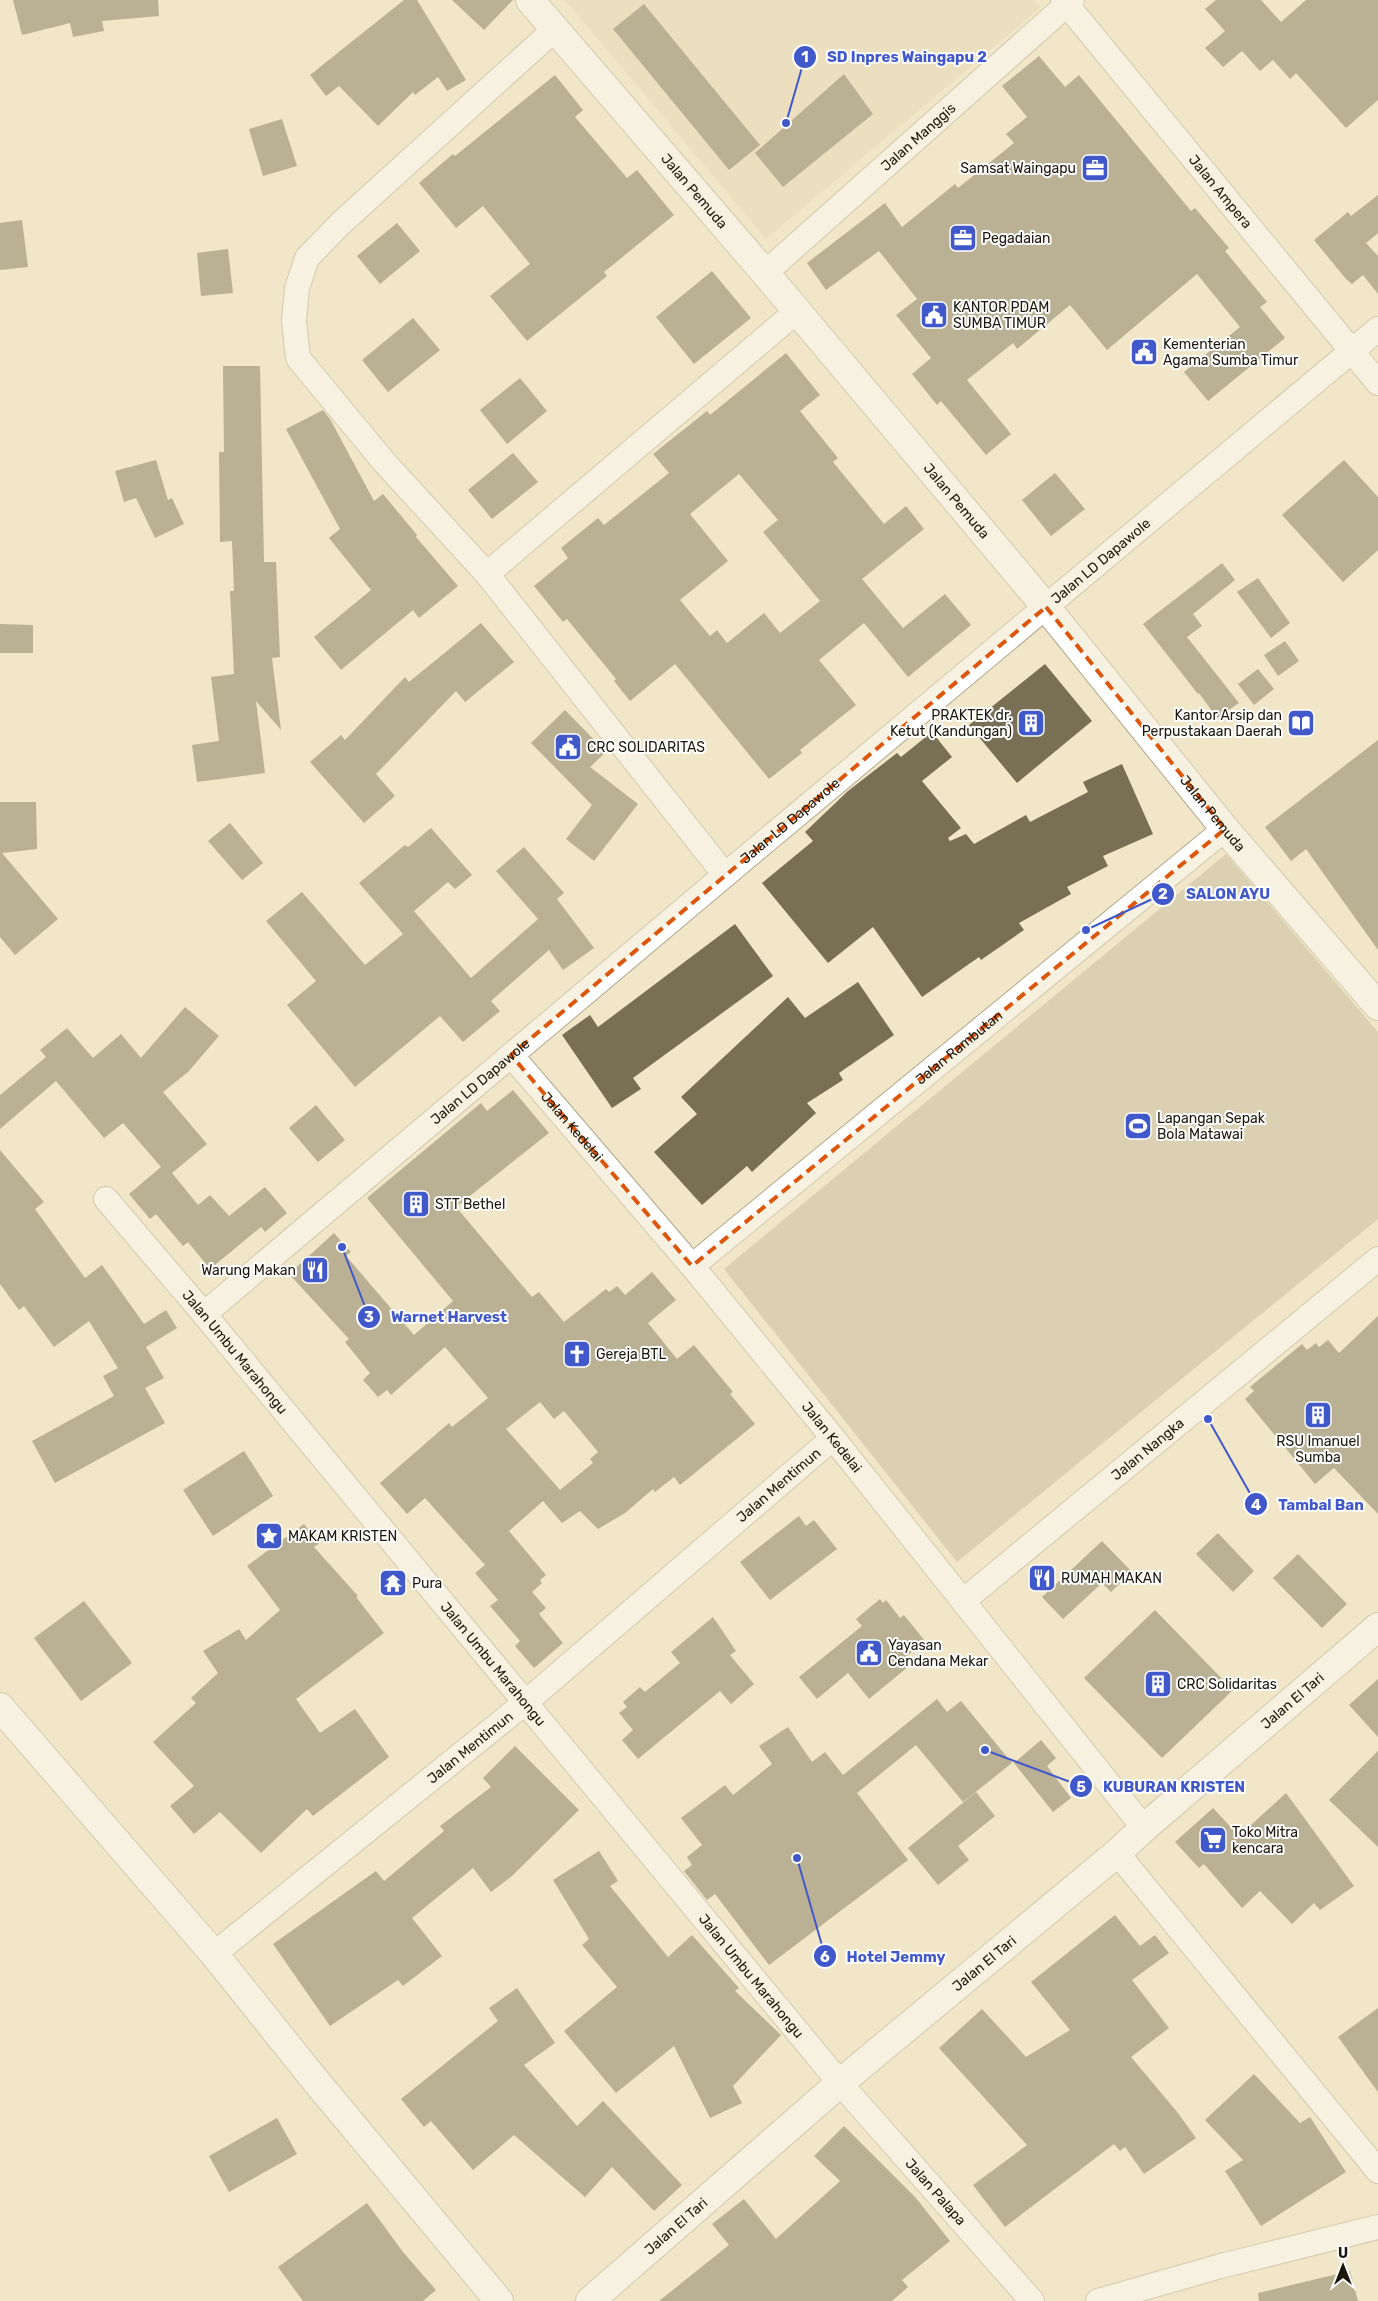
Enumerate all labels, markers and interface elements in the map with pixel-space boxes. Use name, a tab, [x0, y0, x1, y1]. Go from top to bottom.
callout: SD Inpres Waingapu 2	[792, 42, 998, 72]
text: 1	[801, 48, 809, 66]
text: SD Inpres Waingapu 2	[827, 48, 987, 66]
street label: Jalan Manggis	[877, 99, 959, 174]
street label: Jalan Pemuda	[658, 150, 731, 232]
street label: Jalan Ampera	[1185, 151, 1256, 232]
office icon: Samsat Waingapu	[1080, 153, 1110, 183]
place label: Samsat Waingapu	[960, 160, 1076, 177]
office icon: Pegadaian	[948, 223, 978, 253]
place label: Pegadaian	[982, 230, 1050, 247]
place label: KANTOR PDAM SUMBA TIMUR	[953, 299, 1049, 332]
public building icon: KANTOR PDAM SUMBA TIMUR	[919, 300, 949, 330]
place label: Kementerian Agama Sumba Timur	[1163, 336, 1299, 369]
public building icon: Kementerian Agama Sumba Timur	[1129, 337, 1159, 367]
street label: Jalan Pemuda	[920, 460, 993, 542]
street label: Jalan LD Dapawole	[1048, 514, 1154, 607]
place label: PRAKTEK dr. Ketut (Kandungan)	[890, 707, 1012, 740]
place label: Kantor Arsip dan Perpustakaan Daerah	[1142, 707, 1282, 740]
building icon: PRAKTEK dr. Ketut (Kandungan)	[1016, 708, 1046, 738]
library icon: Kantor Arsip dan Perpustakaan Daerah	[1286, 708, 1316, 738]
public building icon: CRC SOLIDARITAS	[553, 732, 583, 762]
place label: CRC SOLIDARITAS	[587, 739, 705, 756]
street label: Jalan Pemuda	[1177, 772, 1249, 855]
street label: Jalan LD Dapawole	[737, 774, 843, 867]
callout: SALON AYU	[1150, 879, 1280, 909]
text: 2	[1158, 885, 1168, 903]
text: SALON AYU	[1186, 885, 1270, 903]
street label: Jalan Rambutan	[912, 1007, 1006, 1088]
street label: Jalan LD Dapawole	[427, 1035, 533, 1128]
street label: Jalan Kedelai	[538, 1088, 607, 1165]
place label: Lapangan Sepak Bola Matawai	[1157, 1110, 1266, 1143]
sports icon: Lapangan Sepak Bola Matawai	[1123, 1111, 1153, 1141]
building icon: STT Bethel	[401, 1189, 431, 1219]
place label: STT Bethel	[435, 1196, 505, 1213]
restaurant icon: Warung Makan	[300, 1255, 330, 1285]
place label: Warung Makan	[201, 1262, 296, 1279]
street label: Jalan Umbu Marahongu	[179, 1286, 291, 1417]
callout: Warnet Harvest	[356, 1302, 517, 1332]
text: 3	[364, 1308, 374, 1326]
text: Warnet Harvest	[391, 1308, 507, 1326]
church icon: Gereja BTL	[562, 1339, 592, 1369]
place label: Gereja BTL	[596, 1346, 666, 1363]
street label: Jalan Kedelai	[798, 1398, 866, 1476]
building icon: RSU Imanuel Sumba	[1303, 1400, 1333, 1430]
street label: Jalan Nangka	[1108, 1414, 1187, 1484]
place label: RSU Imanuel Sumba	[1276, 1433, 1360, 1466]
street label: Jalan Mentimun	[733, 1444, 824, 1526]
callout: Tambal Ban	[1243, 1489, 1374, 1519]
text: 4	[1251, 1496, 1261, 1514]
text: Tambal Ban	[1278, 1496, 1364, 1514]
place icon: MAKAM KRISTEN	[254, 1521, 284, 1551]
place label: MAKAM KRISTEN	[288, 1528, 397, 1545]
restaurant icon: RUMAH MAKAN	[1027, 1563, 1057, 1593]
temple icon: Pura	[378, 1568, 408, 1598]
place label: RUMAH MAKAN	[1061, 1570, 1162, 1587]
place label: Pura	[412, 1575, 442, 1592]
street label: Jalan Umbu Marahongu	[437, 1598, 549, 1729]
place label: Yayasan Cendana Mekar	[888, 1637, 989, 1670]
public building icon: Yayasan Cendana Mekar	[854, 1638, 884, 1668]
building icon: CRC Solidaritas	[1143, 1669, 1173, 1699]
street label: Jalan El Tari	[1257, 1669, 1327, 1732]
place label: CRC Solidaritas	[1177, 1676, 1277, 1693]
street label: Jalan Mentimun	[424, 1708, 516, 1787]
callout: KUBURAN KRISTEN	[1068, 1771, 1255, 1801]
text: 5	[1076, 1778, 1086, 1796]
text: KUBURAN KRISTEN	[1103, 1778, 1245, 1796]
place label: Toko Mitra kencara	[1232, 1824, 1298, 1857]
supermarket icon: Toko Mitra kencara	[1198, 1825, 1228, 1855]
street label: Jalan Umbu Marahongu	[695, 1910, 808, 2041]
street label: Jalan El Tari	[949, 1932, 1019, 1995]
callout: Hotel Jemmy	[812, 1941, 956, 1971]
text: 6	[820, 1948, 830, 1966]
text: Hotel Jemmy	[847, 1948, 945, 1966]
street label: Jalan Palapa	[902, 2155, 970, 2229]
street label: Jalan El Tari	[641, 2194, 711, 2258]
north arrow	[1318, 2241, 1368, 2291]
text: U	[1338, 2245, 1348, 2262]

